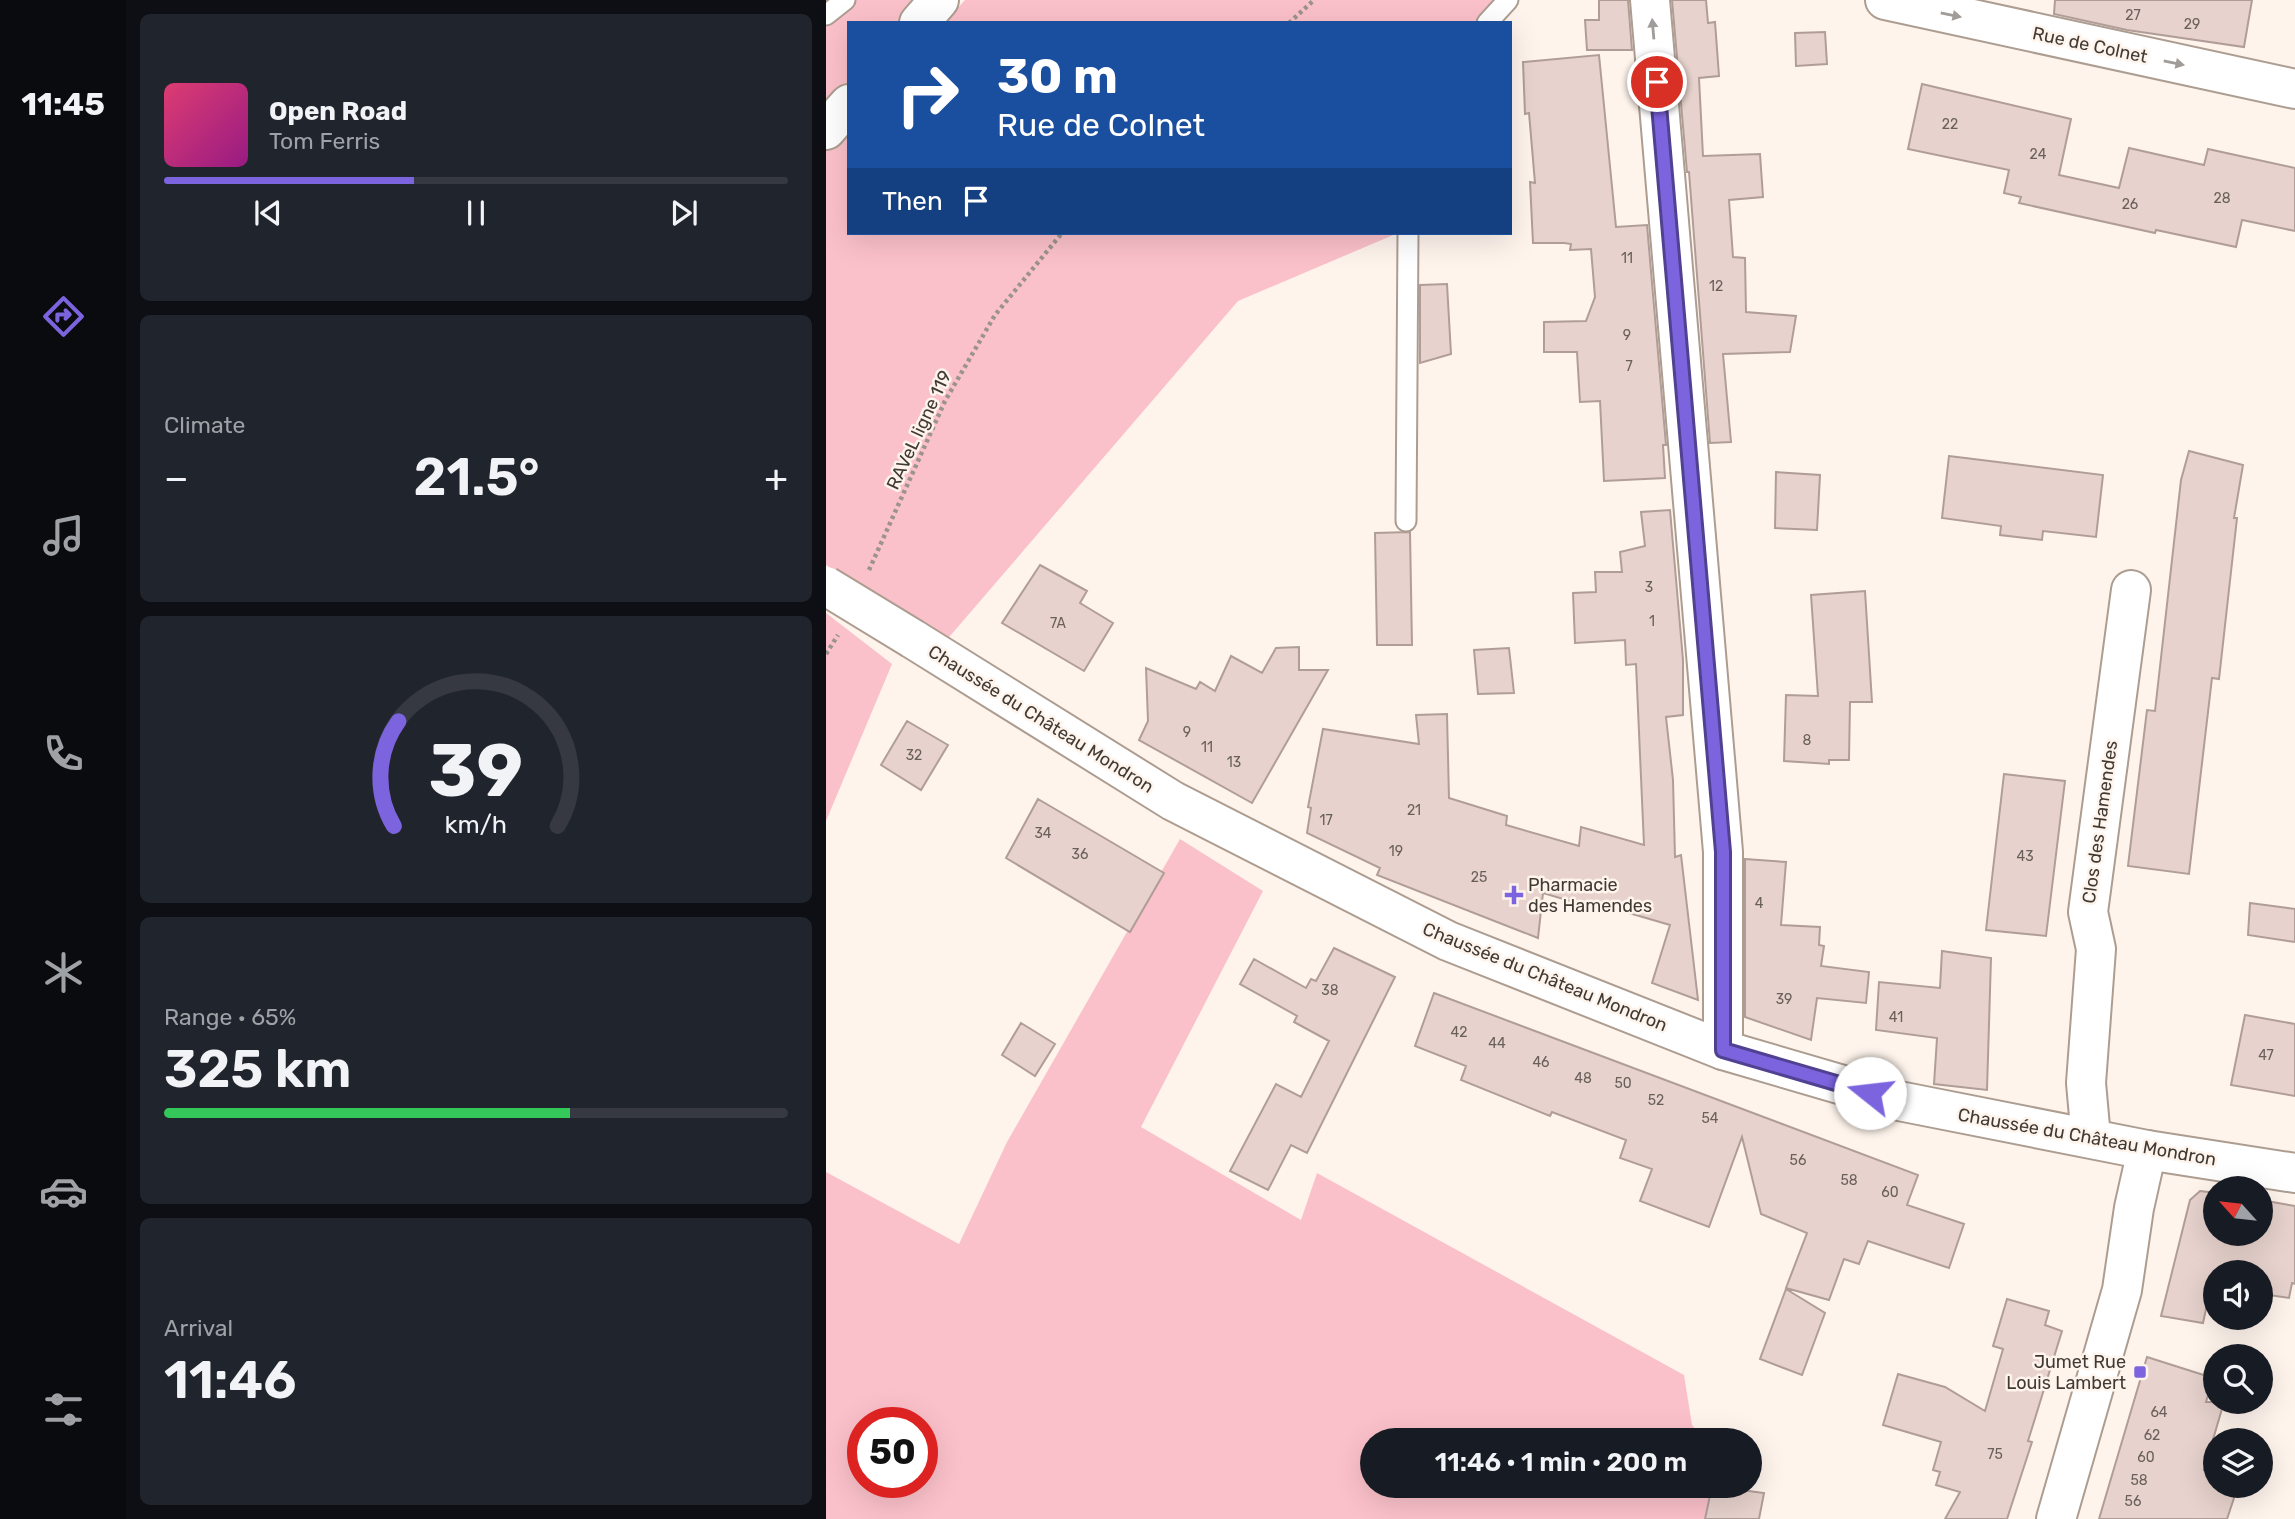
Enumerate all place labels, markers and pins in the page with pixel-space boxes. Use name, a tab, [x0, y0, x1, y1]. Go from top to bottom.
pin	[1627, 52, 1687, 112]
place label: Pharmacie des Hamendes	[1528, 874, 1652, 917]
marker: Pharmacie des Hamendes	[1506, 887, 1522, 903]
place label: Jumet Rue Louis Lambert	[2006, 1351, 2126, 1394]
marker: Jumet Rue Louis Lambert	[2132, 1364, 2148, 1380]

